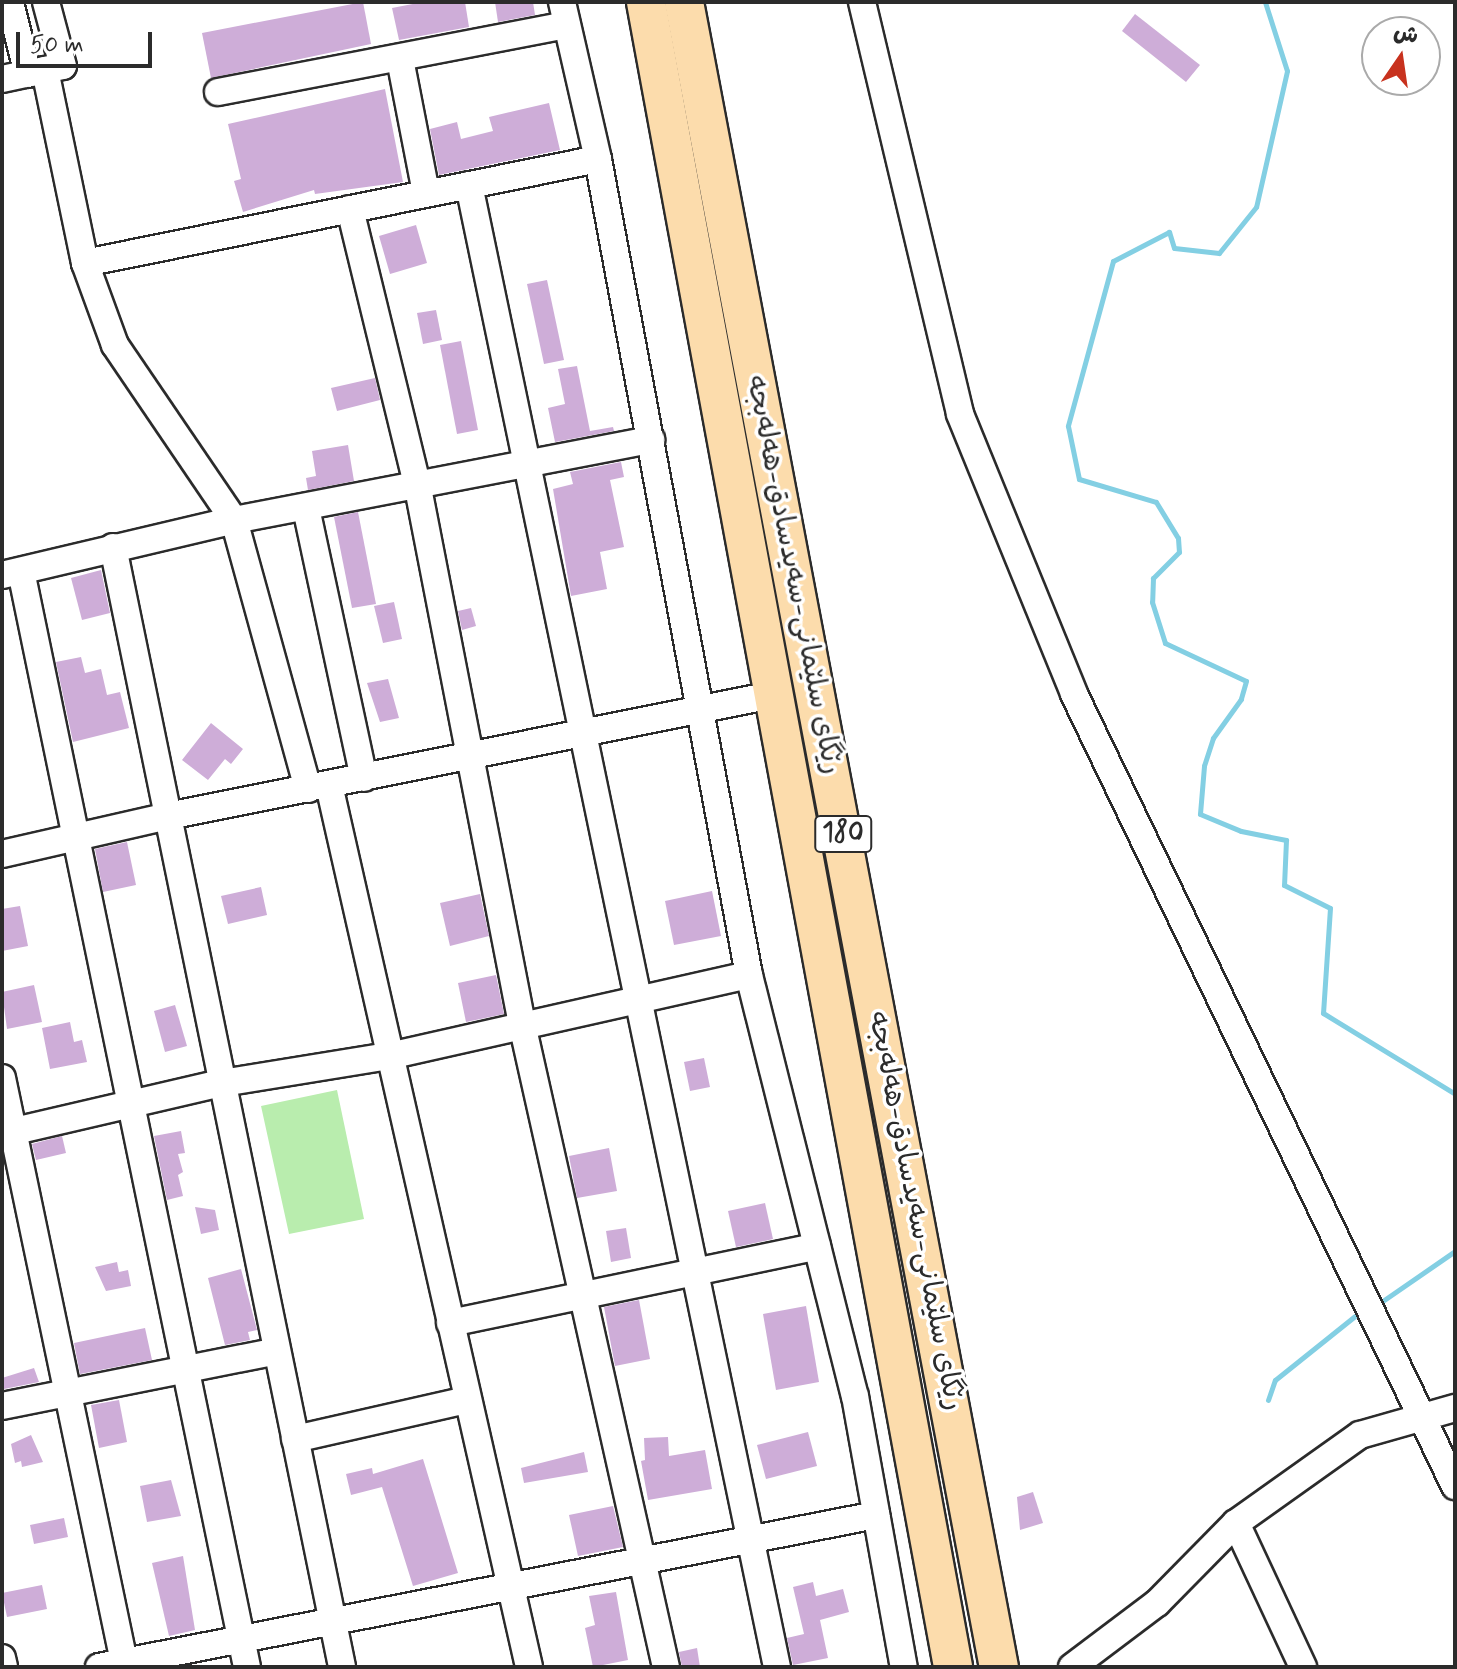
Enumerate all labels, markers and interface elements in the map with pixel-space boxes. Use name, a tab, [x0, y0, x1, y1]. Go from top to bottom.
scale bar	[20, 16, 156, 66]
north arrow	[1361, 16, 1441, 96]
text: ش	[1391, 18, 1421, 51]
text: 50 m	[30, 30, 84, 61]
street label: رێگای سلێمانی-سەیدسادق-هەلەبجە	[738, 373, 848, 777]
road number: 180	[813, 812, 873, 856]
street label: رێگای سلێمانی-سەیدسادق-هەلەبجە	[860, 1009, 970, 1413]

